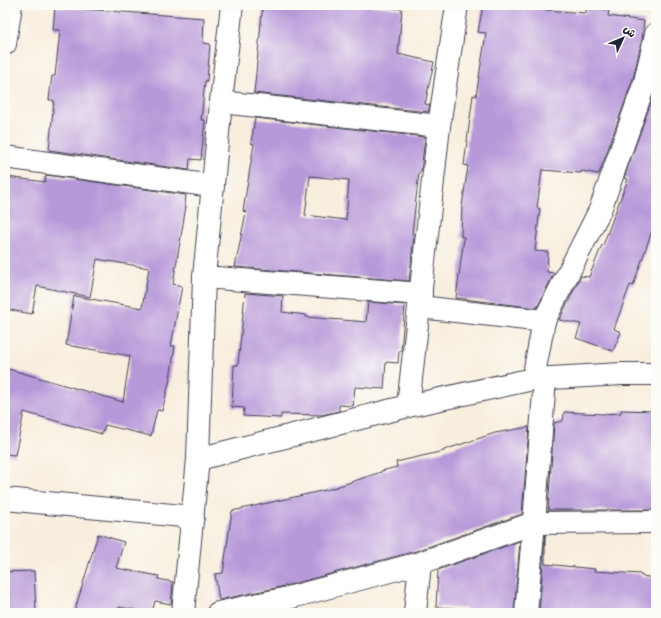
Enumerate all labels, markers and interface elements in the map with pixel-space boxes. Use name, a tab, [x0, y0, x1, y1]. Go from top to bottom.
north arrow	[603, 18, 643, 58]
text: ش	[621, 23, 639, 40]

